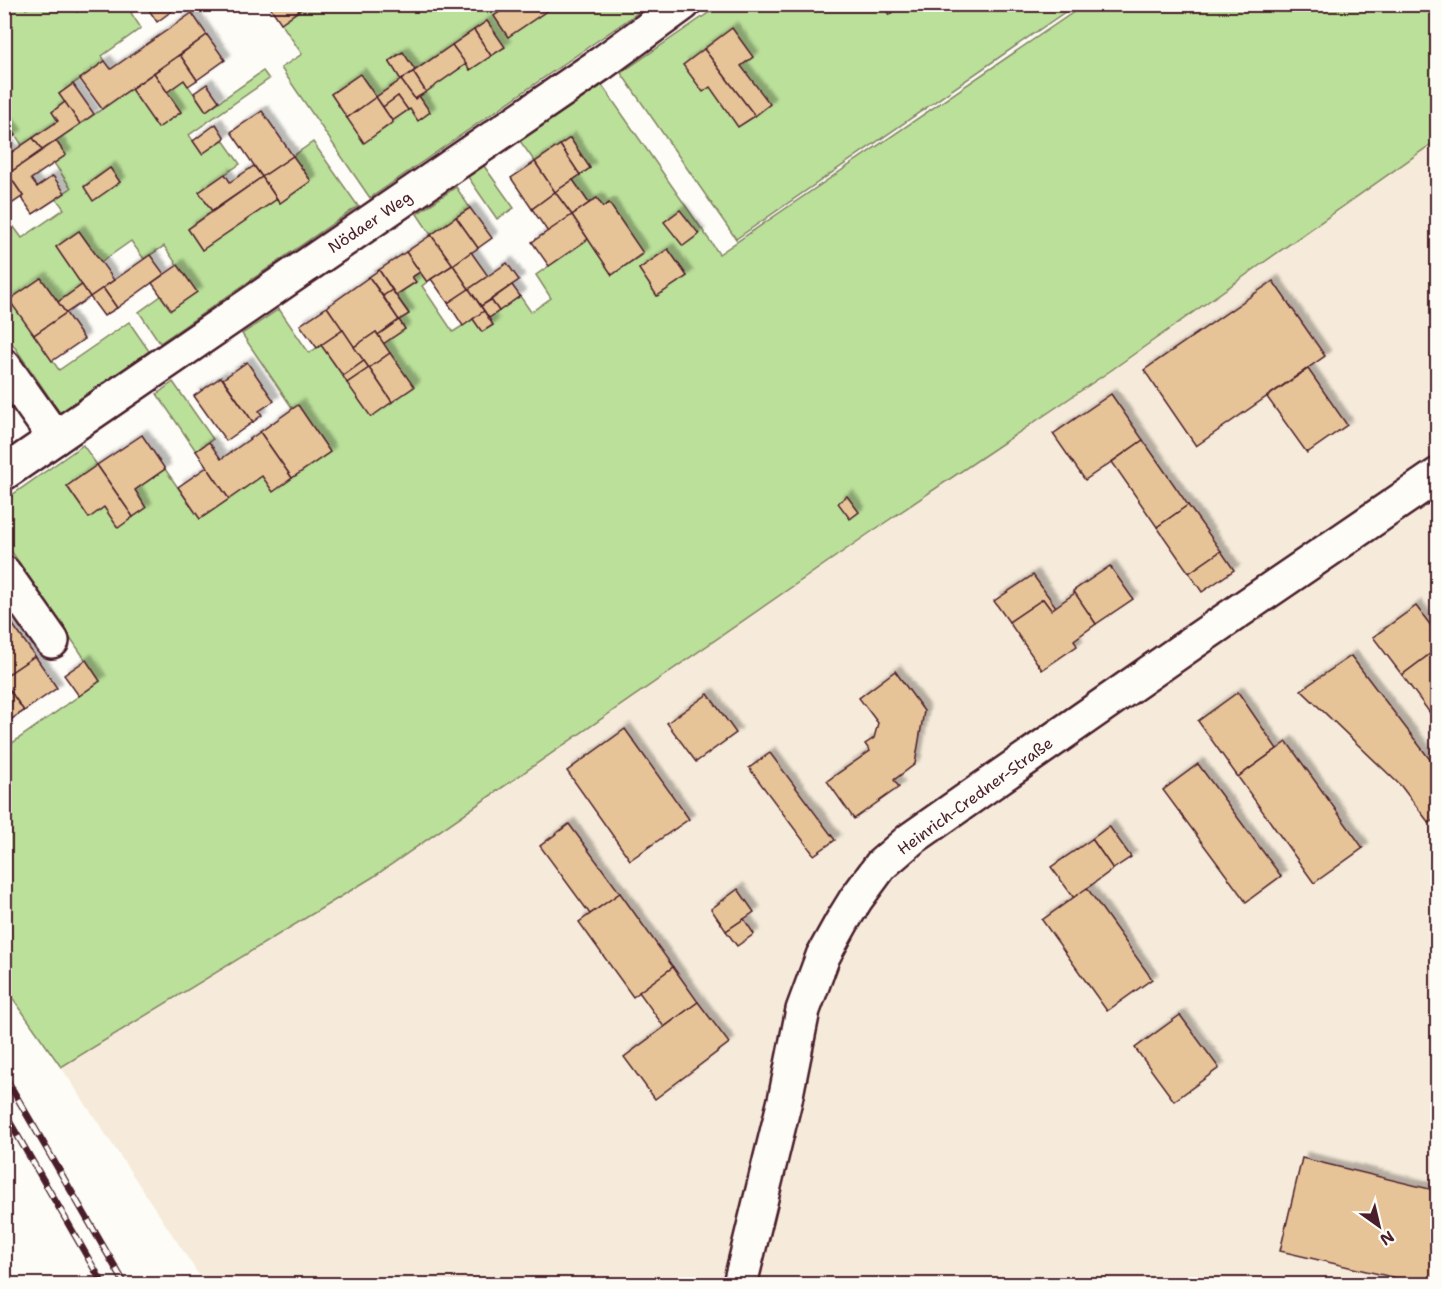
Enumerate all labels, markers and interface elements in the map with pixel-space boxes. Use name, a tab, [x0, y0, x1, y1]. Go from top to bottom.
street label: Nödaer Weg	[324, 186, 416, 258]
street label: Heinrich-Credner-Straße	[893, 732, 1057, 860]
north arrow	[1349, 1196, 1409, 1256]
text: N	[1376, 1226, 1398, 1250]

